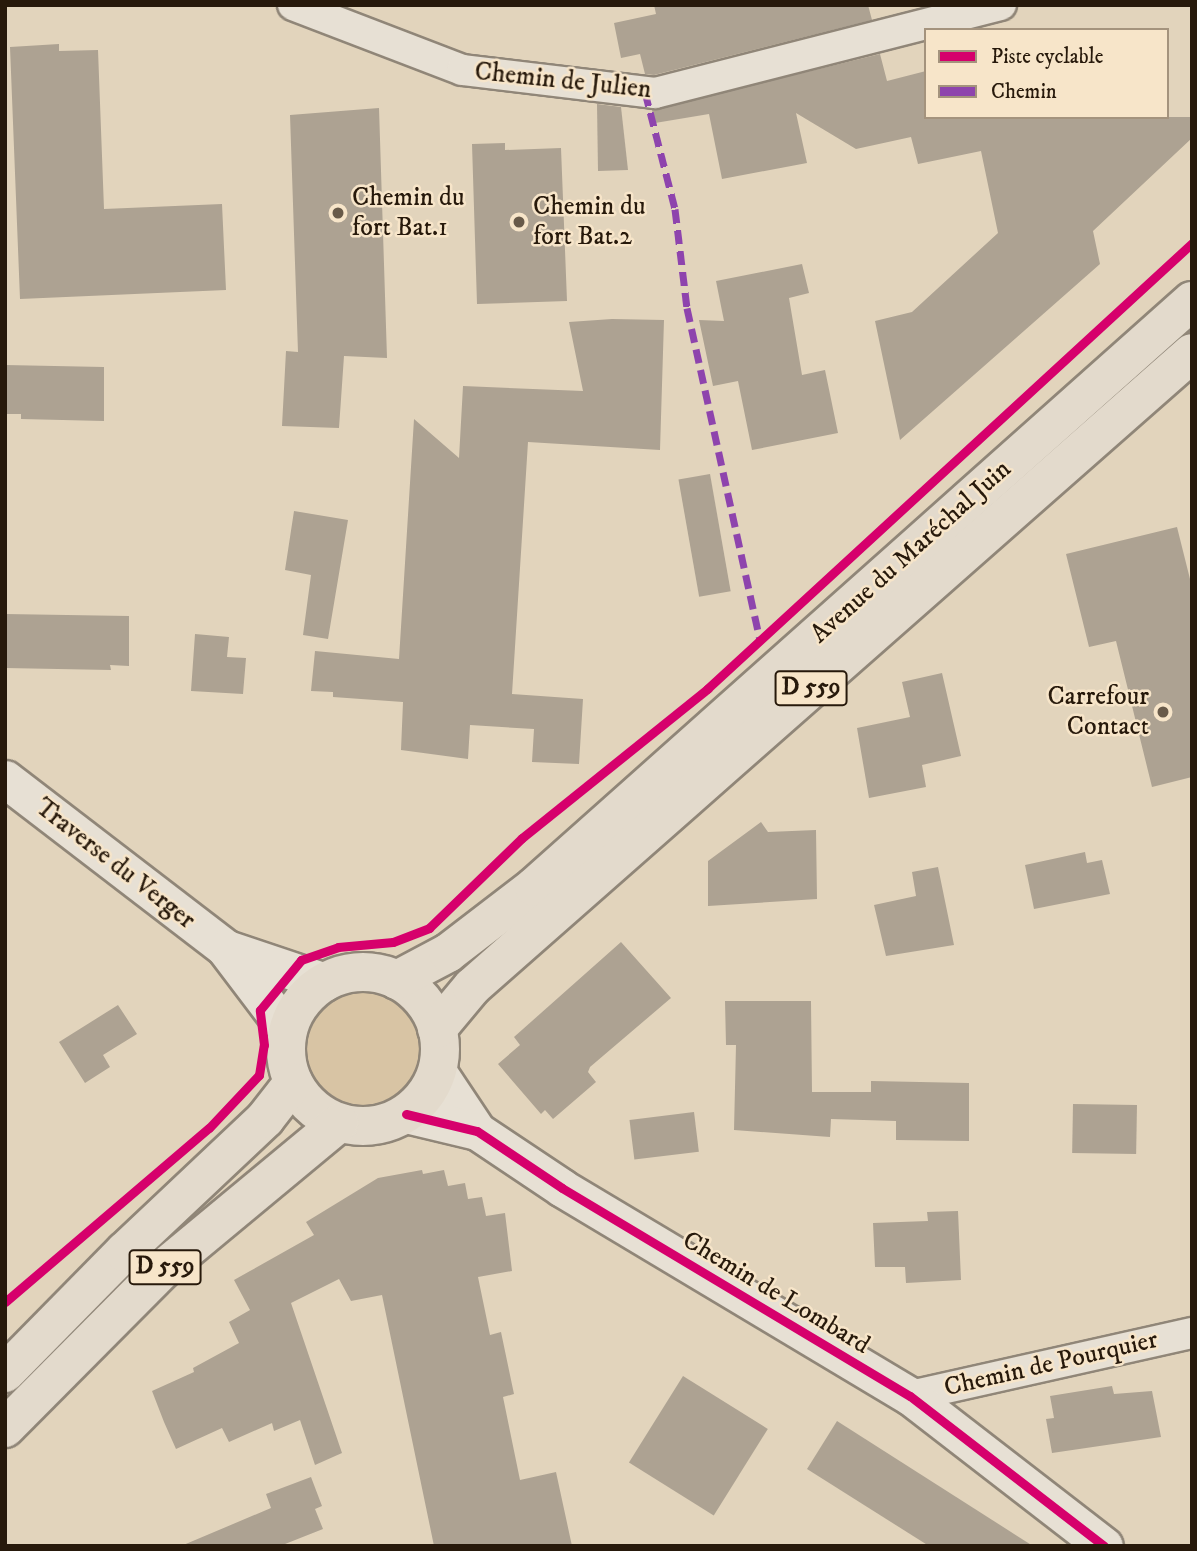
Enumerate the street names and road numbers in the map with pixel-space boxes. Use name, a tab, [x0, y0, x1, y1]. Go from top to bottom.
street label: Chemin de Julien	[473, 56, 653, 106]
street label: Avenue du Maréchal Juin	[804, 454, 1018, 650]
road number: D 559	[774, 668, 848, 708]
street label: Traverse du Verger	[29, 792, 201, 936]
street label: Chemin de Lombard	[677, 1225, 875, 1361]
road number: D 559	[128, 1246, 202, 1288]
street label: Chemin de Pourquier	[941, 1324, 1161, 1404]

